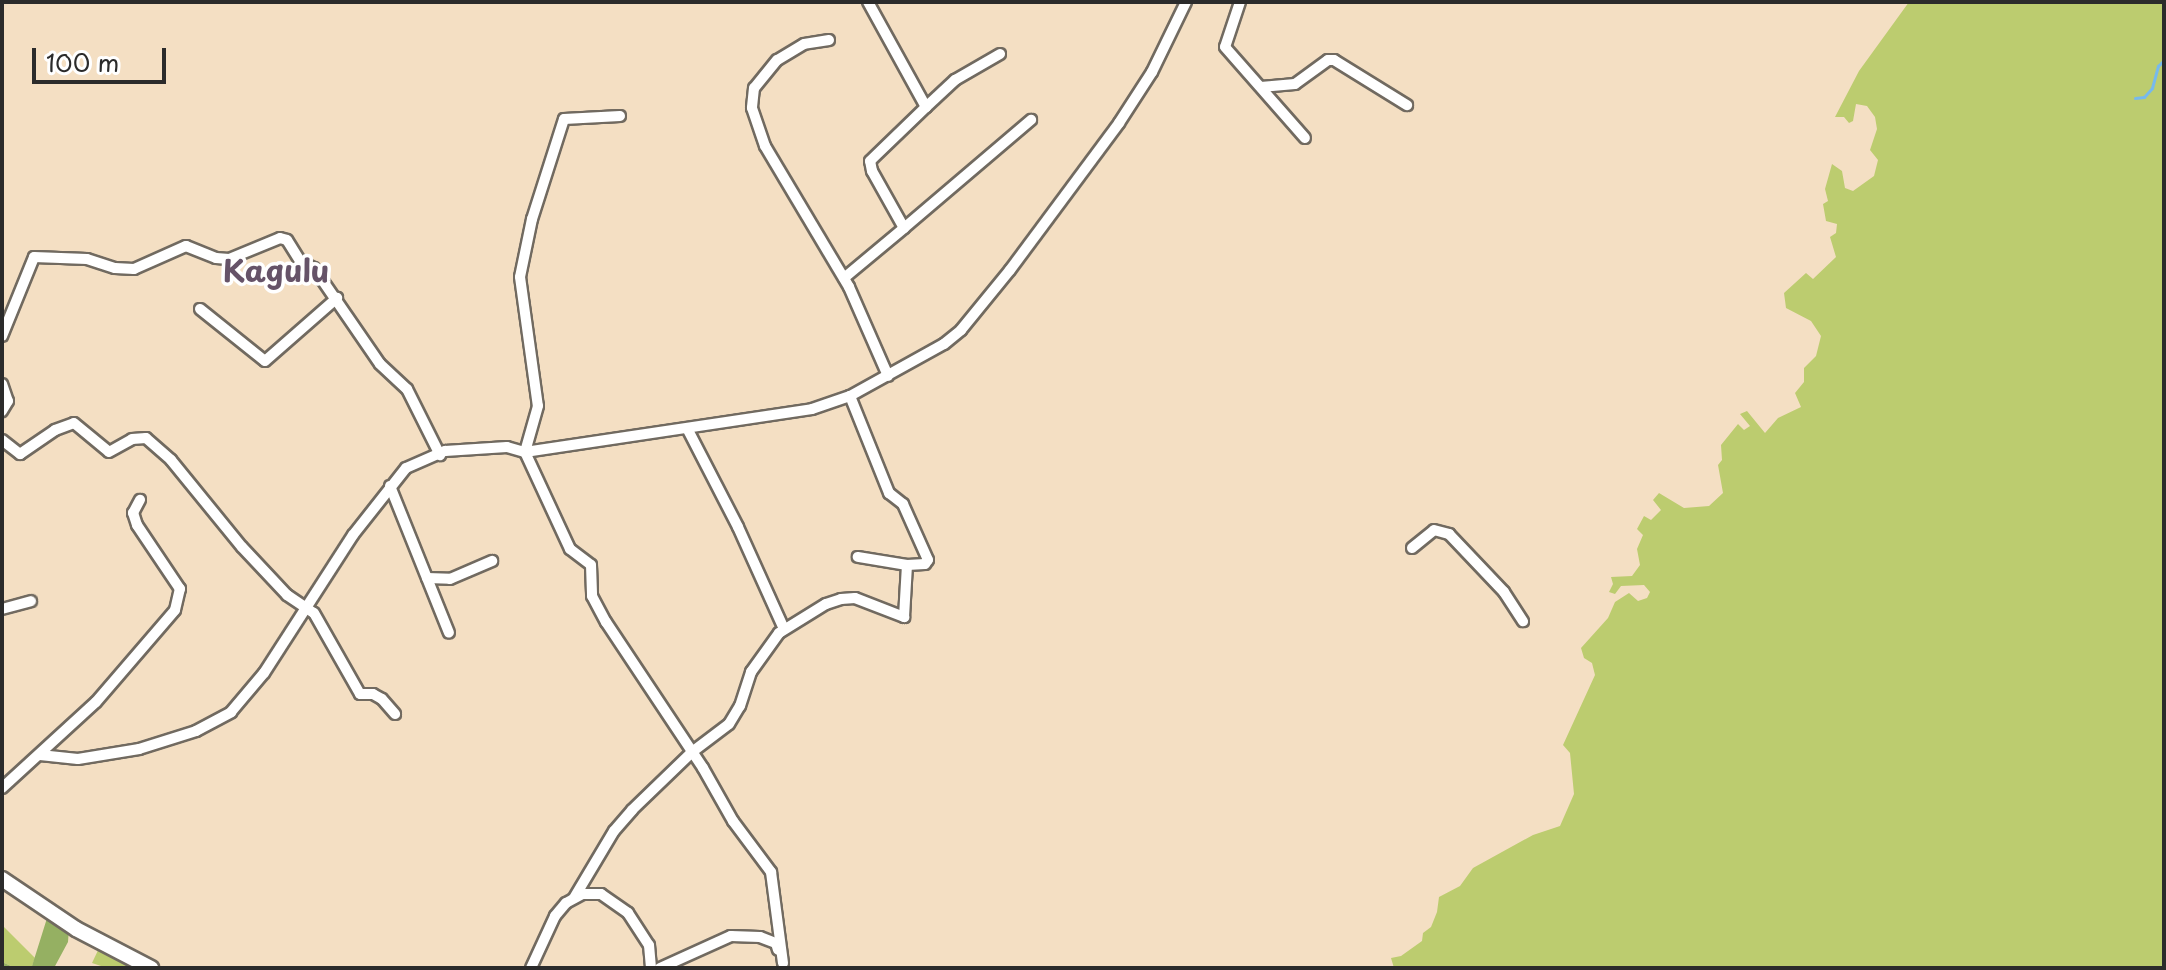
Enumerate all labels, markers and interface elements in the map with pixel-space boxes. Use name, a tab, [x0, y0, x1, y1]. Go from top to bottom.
scale bar	[36, 32, 170, 82]
text: 100 m	[46, 44, 119, 80]
district label: Kagulu	[223, 252, 329, 288]

